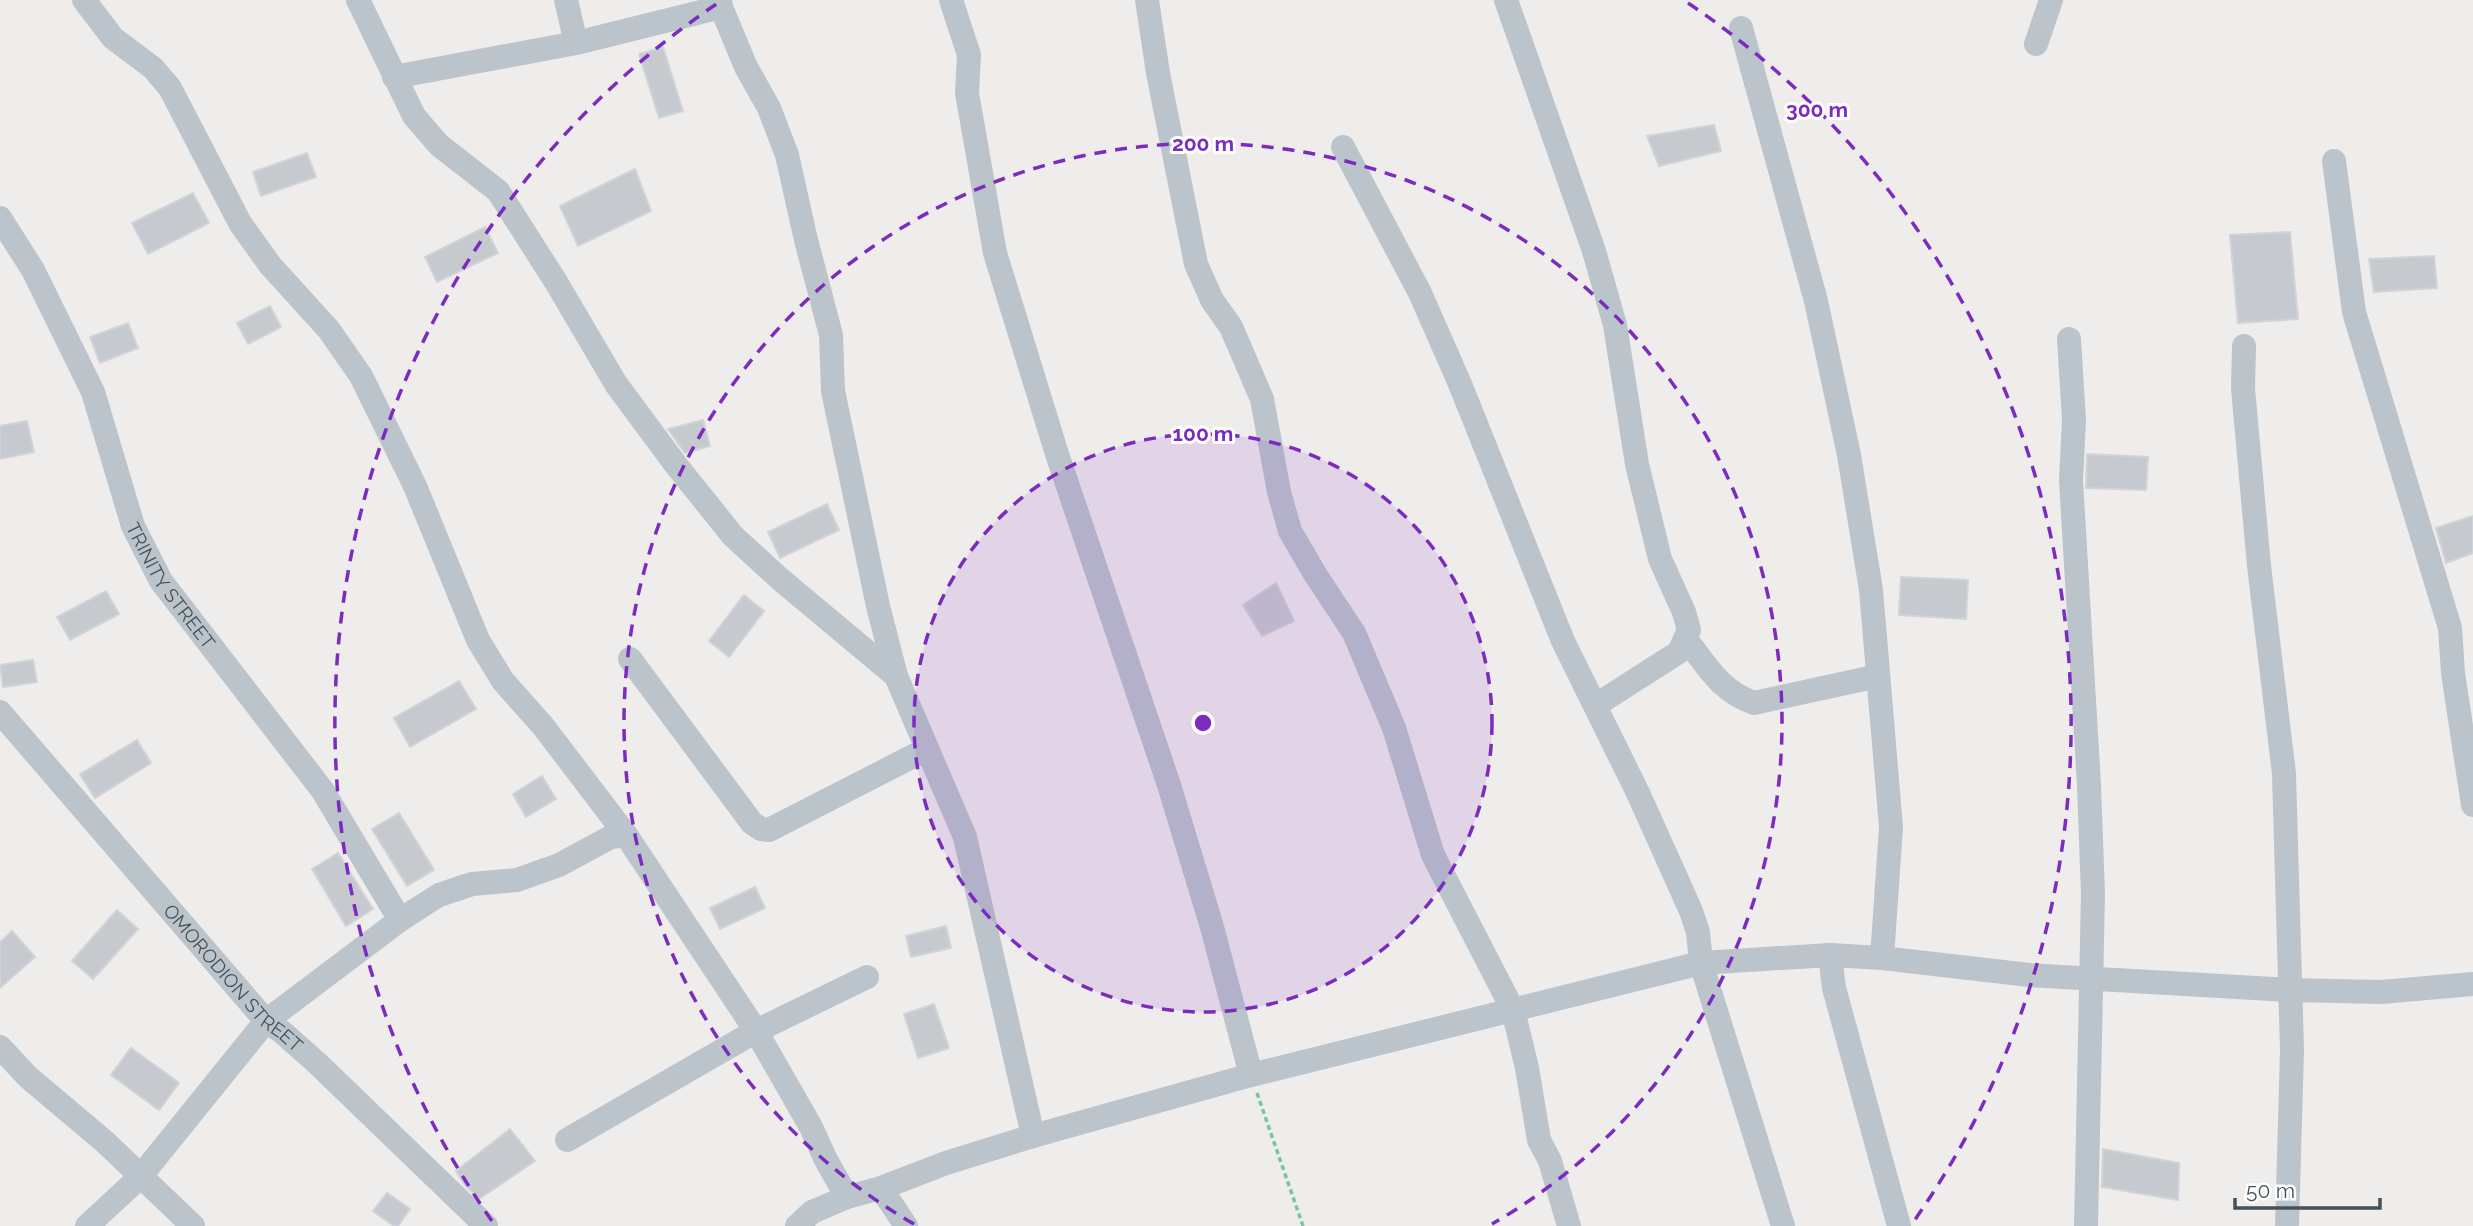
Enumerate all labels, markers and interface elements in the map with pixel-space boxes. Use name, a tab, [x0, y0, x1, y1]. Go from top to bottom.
text: 300 m	[1786, 97, 1848, 122]
text: 200 m	[1172, 131, 1234, 156]
text: 100 m	[1173, 421, 1233, 446]
street label: TRINITY STREET	[122, 519, 220, 653]
centre of rings	[1191, 711, 1215, 735]
street label: OMORODION STREET	[159, 899, 308, 1056]
scale bar	[2235, 1166, 2380, 1210]
text: 50 m	[2246, 1178, 2295, 1203]

